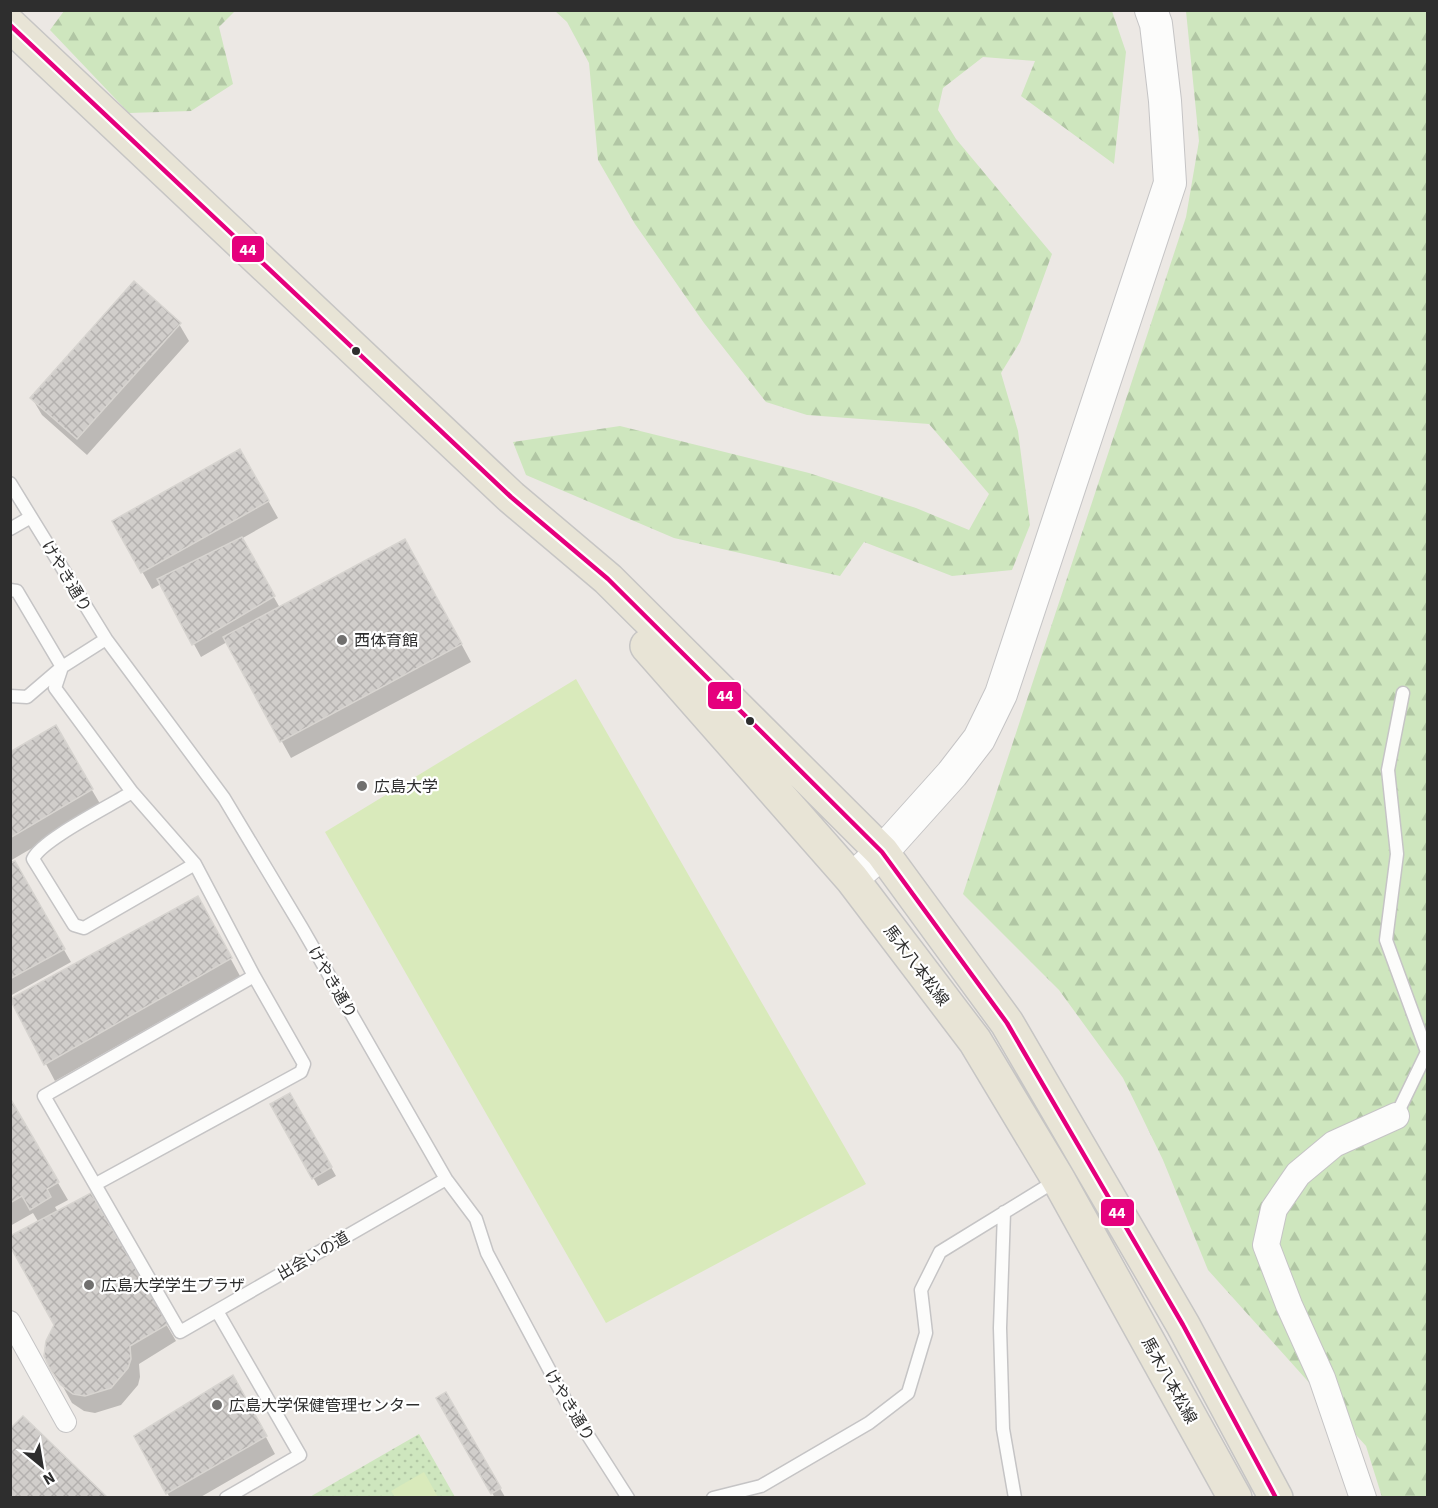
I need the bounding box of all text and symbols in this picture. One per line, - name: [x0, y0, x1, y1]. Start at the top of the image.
- line badge: 44: [231, 235, 265, 263]
- text: 44: [240, 239, 257, 261]
- unlabelled marker: [350, 345, 362, 357]
- street label: けやき通り: [36, 537, 96, 616]
- place label: 西体育館: [354, 630, 418, 652]
- marker: 西体育館: [335, 633, 349, 647]
- line badge: 44: [707, 681, 742, 710]
- text: 44: [717, 685, 734, 707]
- unlabelled marker: [744, 715, 756, 727]
- place label: 広島大学: [374, 776, 438, 798]
- marker: 広島大学: [355, 779, 369, 793]
- street label: 馬木八本松線: [879, 921, 954, 1011]
- street label: けやき通り: [303, 942, 362, 1023]
- line badge: 44: [1100, 1198, 1135, 1227]
- text: 44: [1109, 1202, 1126, 1224]
- street label: 出会いの道: [273, 1226, 354, 1285]
- place label: 広島大学学生プラザ: [101, 1275, 245, 1297]
- marker: 広島大学学生プラザ: [82, 1278, 96, 1292]
- street label: 馬木八本松線: [1136, 1333, 1202, 1428]
- street label: けやき通り: [539, 1366, 599, 1445]
- place label: 広島大学保健管理センター: [229, 1395, 421, 1417]
- marker: 広島大学保健管理センター: [210, 1398, 224, 1412]
- north arrow: [12, 1436, 72, 1496]
- text: N: [39, 1466, 59, 1490]

